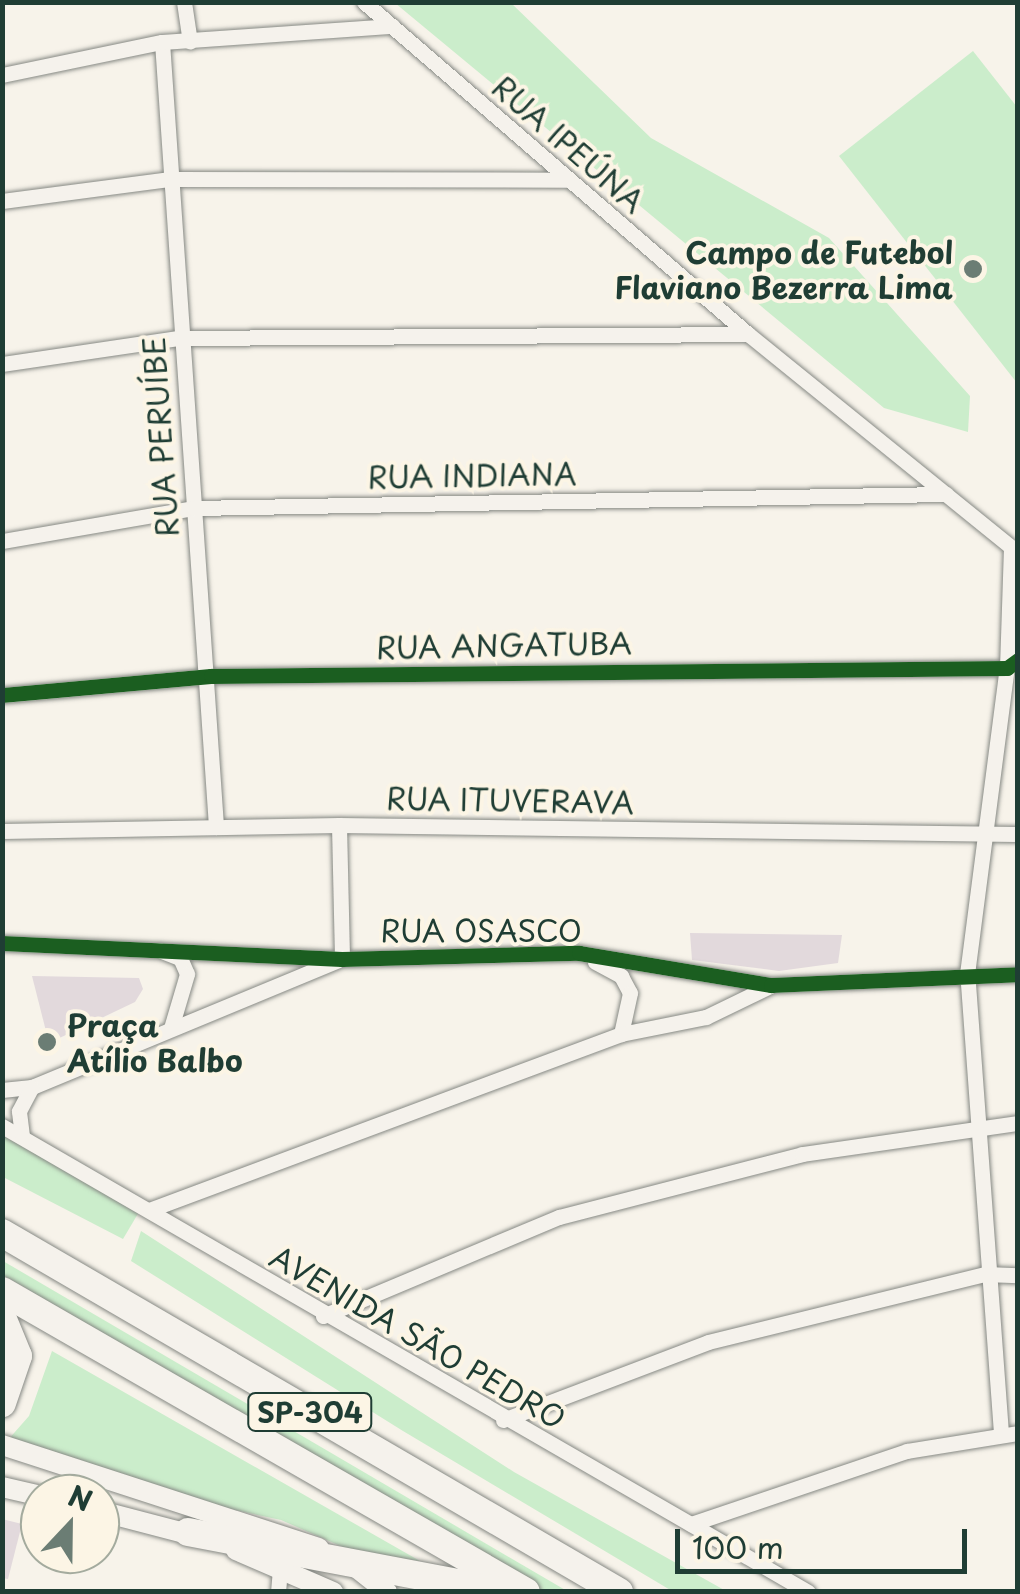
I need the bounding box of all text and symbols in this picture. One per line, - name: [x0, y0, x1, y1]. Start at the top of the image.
- street label: RUA IPEÚNA: [484, 67, 654, 221]
- place label: Campo de Futebol Flaviano Bezerra Lima: [613, 234, 953, 304]
- marker: Campo de Futebol Flaviano Bezerra Lima: [962, 258, 984, 280]
- street label: RUA PERUÍBE: [135, 334, 185, 540]
- street label: RUA INDIANA: [366, 455, 578, 495]
- street label: RUA ANGATUBA: [376, 625, 632, 665]
- street label: RUA ITUVERAVA: [385, 780, 635, 820]
- street label: RUA OSASCO: [379, 912, 583, 948]
- place label: Praça Atílio Balbo: [67, 1007, 246, 1078]
- marker: Praça Atílio Balbo: [36, 1031, 58, 1053]
- street label: AVENIDA SÃO PEDRO: [266, 1239, 570, 1435]
- road number: SP-304: [245, 1389, 375, 1435]
- text: N: [62, 1473, 99, 1522]
- north arrow: [20, 1474, 120, 1574]
- scale bar: [680, 1509, 972, 1571]
- text: 100 m: [692, 1524, 784, 1569]

